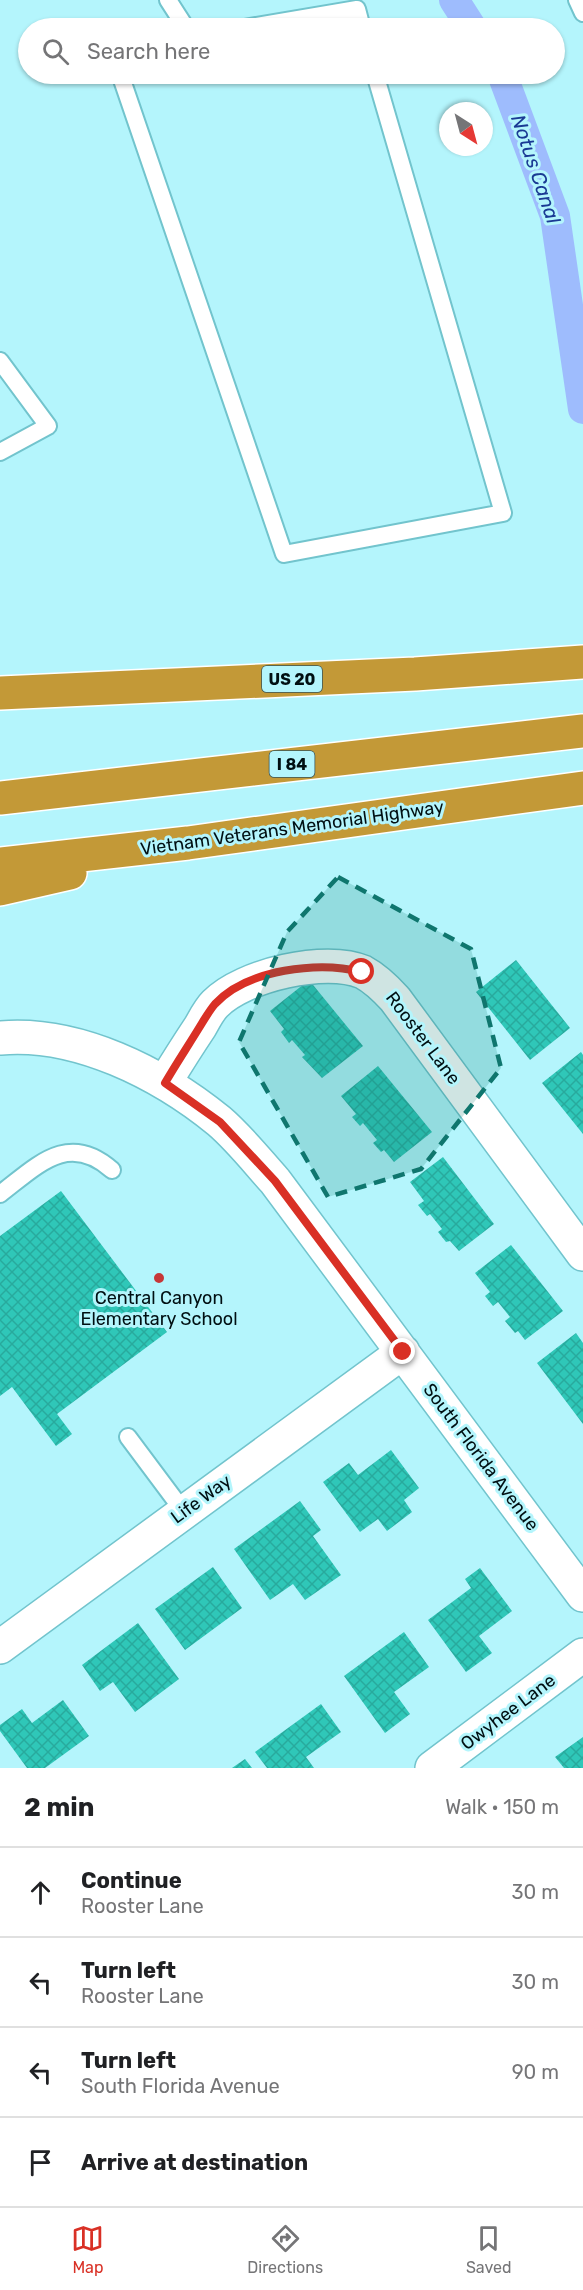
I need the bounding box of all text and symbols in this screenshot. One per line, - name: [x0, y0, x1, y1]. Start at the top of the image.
- search box: [18, 18, 565, 84]
- icon: search: [39, 35, 72, 68]
- text: Search here: [87, 38, 210, 65]
- north arrow: [439, 102, 493, 156]
- water label: Notus Canal: [506, 111, 566, 228]
- road number: US 20: [262, 666, 322, 692]
- road number: I 84: [270, 751, 314, 777]
- street label: Vietnam Veterans Memorial Highway: [139, 796, 445, 860]
- route start: [348, 958, 374, 984]
- street label: Rooster Lane: [381, 987, 465, 1089]
- marker: Central Canyon Elementary School: [152, 1271, 166, 1285]
- place label: Central Canyon Elementary School: [80, 1287, 238, 1330]
- route end: [389, 1338, 415, 1364]
- street label: South Florida Avenue: [418, 1379, 544, 1535]
- street label: Life Way: [167, 1470, 235, 1528]
- street label: Owyhee Lane: [456, 1669, 560, 1755]
- text: 2 min: [24, 1792, 94, 1823]
- text: Walk · 150 m: [445, 1795, 559, 1819]
- text: Continue: [81, 1867, 182, 1894]
- icon: ahead: [24, 1876, 57, 1909]
- text: 30 m: [512, 1880, 559, 1904]
- text: Rooster Lane: [81, 1894, 204, 1918]
- text: Turn left: [81, 1957, 176, 1984]
- icon: left: [24, 1966, 57, 1999]
- text: 30 m: [512, 1970, 559, 1994]
- text: Rooster Lane: [81, 1984, 204, 2008]
- text: Turn left: [81, 2047, 176, 2074]
- icon: left: [24, 2056, 57, 2089]
- text: 90 m: [512, 2060, 559, 2084]
- text: South Florida Avenue: [81, 2074, 280, 2098]
- icon: arrive: [24, 2146, 57, 2179]
- text: Arrive at destination: [81, 2149, 308, 2176]
- tab: Map: [71, 2222, 104, 2277]
- tab: Directions: [247, 2222, 323, 2277]
- tab: Saved: [466, 2222, 512, 2277]

